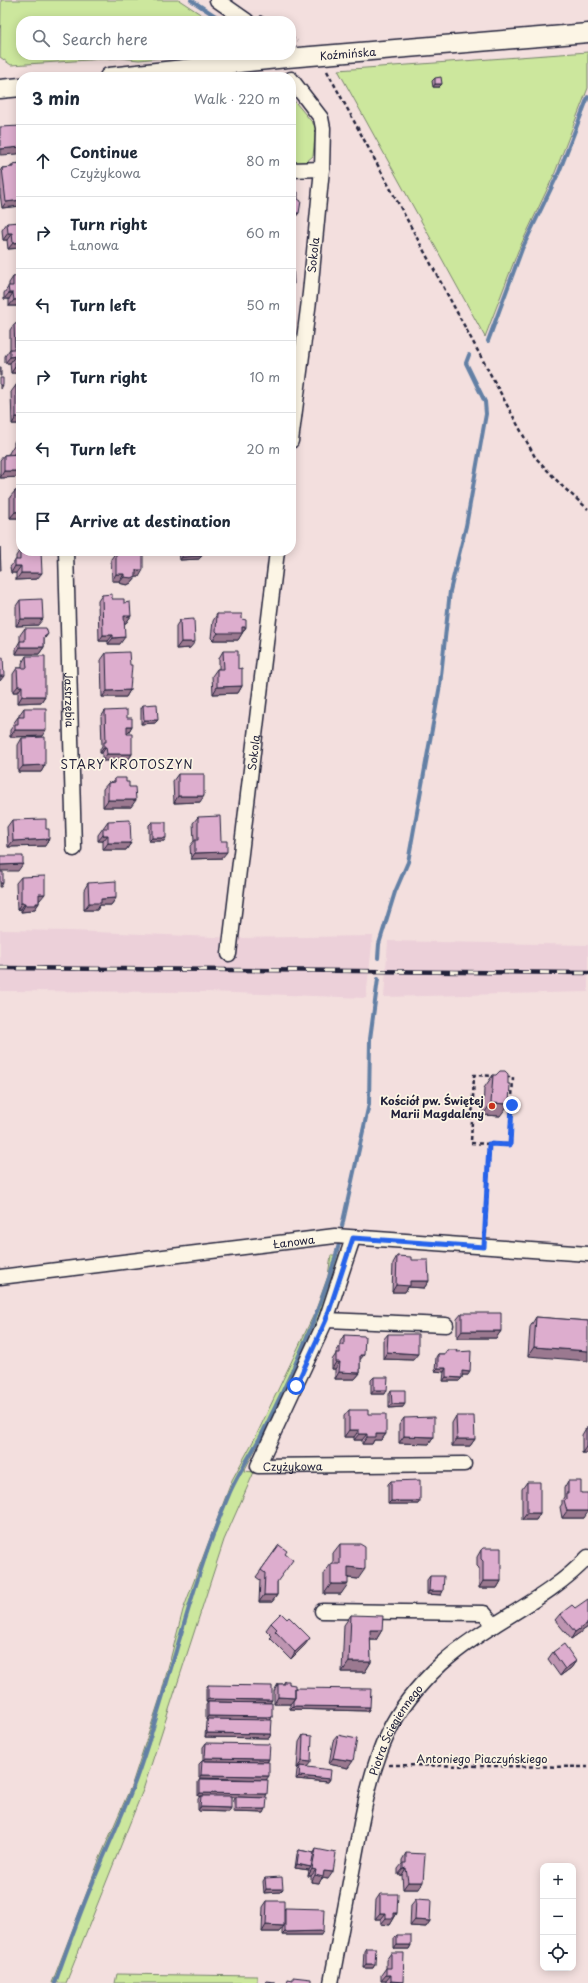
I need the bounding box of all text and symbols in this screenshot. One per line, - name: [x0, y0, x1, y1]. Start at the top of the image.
- search box: [16, 16, 296, 60]
- icon: search: [30, 27, 52, 49]
- text: Search here: [62, 27, 148, 50]
- street label: Koźmińska: [319, 42, 377, 64]
- text: 3 min: [32, 85, 80, 111]
- text: Walk · 220 m: [194, 89, 280, 108]
- text: Continue: [70, 140, 138, 163]
- icon: ahead: [32, 150, 54, 172]
- text: 80 m: [246, 151, 280, 170]
- text: Czyżykowa: [70, 163, 141, 182]
- text: Turn right: [70, 212, 147, 235]
- icon: right: [32, 222, 54, 244]
- text: 60 m: [246, 223, 280, 242]
- text: Łanowa: [70, 235, 119, 254]
- street label: Sokola: [303, 236, 323, 274]
- text: Turn left: [70, 293, 136, 316]
- icon: left: [32, 294, 54, 316]
- text: 50 m: [246, 295, 280, 314]
- text: Turn right: [70, 365, 147, 388]
- icon: right: [32, 366, 54, 388]
- text: 10 m: [250, 367, 280, 386]
- text: Turn left: [70, 437, 136, 460]
- icon: left: [32, 438, 54, 460]
- text: 20 m: [246, 439, 280, 458]
- text: Arrive at destination: [70, 509, 231, 532]
- icon: arrive: [32, 510, 54, 532]
- street label: Jastrzębia: [61, 672, 79, 728]
- street label: Sokola: [242, 733, 264, 771]
- district label: STARY KROTOSZYN: [60, 755, 194, 773]
- place label: Kościół pw. Świętej Marii Magdaleny: [380, 1092, 484, 1122]
- route end: [503, 1096, 521, 1114]
- marker: Kościół pw. Świętej Marii Magdaleny: [487, 1101, 497, 1111]
- street label: Łanowa: [271, 1230, 316, 1252]
- route start: [287, 1377, 305, 1395]
- street label: Czyżykowa: [263, 1457, 323, 1474]
- street label: Piotra Ściegiennego: [364, 1680, 426, 1778]
- street label: Antoniego Piaczyńskiego: [416, 1750, 548, 1767]
- map controls: [540, 1863, 576, 1971]
- button: +: [540, 1863, 576, 1899]
- button: −: [540, 1899, 576, 1935]
- button: locate: [540, 1935, 576, 1971]

